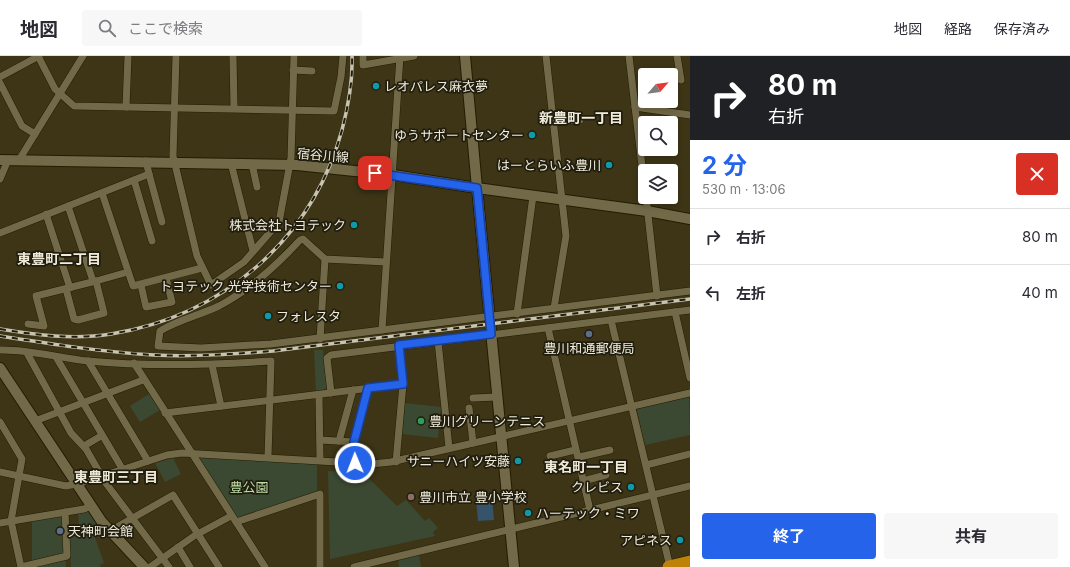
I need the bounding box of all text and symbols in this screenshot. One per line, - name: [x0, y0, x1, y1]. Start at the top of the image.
- search box: [82, 10, 362, 46]
- icon: search: [96, 17, 118, 39]
- text: 地図: [20, 18, 58, 41]
- text: ここで検索: [128, 19, 203, 38]
- text: 地図: [894, 20, 922, 37]
- text: 経路: [944, 20, 972, 37]
- text: 保存済み: [994, 20, 1050, 37]
- north arrow: [638, 68, 678, 108]
- map controls: [638, 68, 678, 204]
- text: 80 m: [768, 68, 837, 102]
- icon: right: [702, 72, 754, 124]
- place label: レオパレス麻衣夢: [384, 78, 488, 94]
- marker: レオパレス麻衣夢: [371, 81, 381, 91]
- text: 右折: [768, 106, 804, 127]
- district label: 新豊町一丁目: [539, 109, 623, 126]
- button: search: [638, 116, 678, 156]
- place label: ゆうサポートセンター: [394, 127, 524, 143]
- marker: ゆうサポートセンター: [527, 130, 537, 140]
- street label: 宿谷川線: [296, 145, 350, 165]
- text: 2 分: [702, 151, 747, 180]
- button: close: [1016, 153, 1058, 195]
- pin: [358, 156, 392, 190]
- place label: はーとらいふ豊川: [497, 157, 601, 173]
- marker: はーとらいふ豊川: [604, 160, 614, 170]
- icon: arrive: [364, 162, 386, 184]
- button: layers: [638, 164, 678, 204]
- text: 530 m · 13:06: [702, 181, 786, 197]
- place label: 株式会社トヨテック: [229, 217, 346, 233]
- marker: 株式会社トヨテック: [349, 220, 359, 230]
- icon: right: [702, 226, 724, 248]
- text: 80 m: [1022, 227, 1058, 246]
- text: 右折: [736, 228, 766, 247]
- district label: 東豊町二丁目: [17, 250, 101, 267]
- place label: トヨテック 光学技術センター: [159, 278, 332, 294]
- marker: トヨテック 光学技術センター: [335, 281, 345, 291]
- icon: left: [702, 282, 724, 304]
- text: 40 m: [1021, 283, 1058, 302]
- text: 左折: [736, 284, 766, 303]
- place label: フォレスタ: [276, 308, 341, 324]
- marker: フォレスタ: [263, 311, 273, 321]
- marker: 豊川和通郵便局: [584, 329, 594, 339]
- place label: 豊川和通郵便局: [543, 340, 635, 356]
- place label: 豊川グリーンテニス: [429, 413, 545, 429]
- marker: 豊川グリーンテニス: [416, 416, 426, 426]
- position arrow: [334, 442, 376, 484]
- place label: サニーハイツ安藤: [407, 453, 510, 469]
- marker: サニーハイツ安藤: [513, 456, 523, 466]
- district label: 東名町一丁目: [544, 458, 628, 475]
- district label: 東豊町三丁目: [74, 468, 158, 485]
- park label: 豊公園: [229, 479, 269, 495]
- place label: クレビス: [571, 479, 623, 495]
- marker: クレビス: [626, 482, 636, 492]
- place label: 豊川市立 豊小学校: [419, 489, 527, 505]
- marker: 豊川市立 豊小学校: [406, 492, 416, 502]
- place label: ハーテック・ミワ: [536, 505, 640, 521]
- marker: ハーテック・ミワ: [523, 508, 533, 518]
- button: 終了: [702, 513, 876, 559]
- button: 共有: [884, 513, 1058, 559]
- place label: 天神町会館: [68, 523, 133, 539]
- marker: 天神町会館: [55, 526, 65, 536]
- place label: アピネス: [620, 532, 672, 548]
- marker: アピネス: [675, 535, 685, 545]

